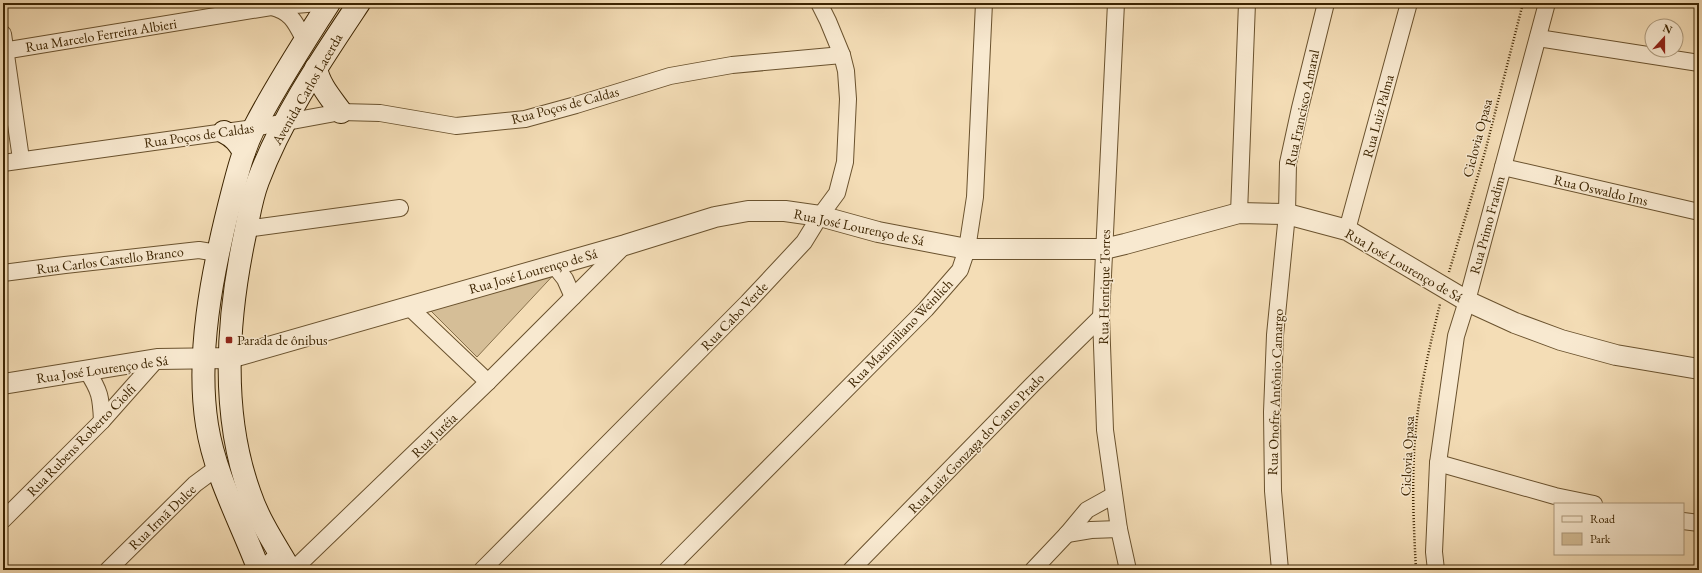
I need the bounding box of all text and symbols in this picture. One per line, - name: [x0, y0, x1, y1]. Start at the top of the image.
- street label: Rua Marcelo Ferreira Albieri: [24, 14, 179, 56]
- north arrow: [1644, 18, 1684, 58]
- text: N: [1661, 21, 1674, 37]
- street label: Avenida Carlos Lacerda: [267, 30, 347, 149]
- street label: Rua Francisco Amaral: [1281, 47, 1323, 168]
- street label: Rua Luiz Palma: [1358, 72, 1398, 160]
- street label: Rua Poços de Caldas: [509, 82, 621, 128]
- street label: Ciclovia Opasa: [1458, 96, 1496, 179]
- street label: Rua Poços de Caldas: [143, 118, 256, 152]
- street label: Rua Oswaldo Ims: [1552, 170, 1650, 210]
- street label: Rua Primo Fradim: [1465, 174, 1509, 276]
- street label: Rua José Lourenço de Sá: [792, 204, 926, 250]
- street label: Rua José Lourenço de Sá: [1342, 224, 1466, 306]
- street label: Rua Henrique Torres: [1094, 229, 1114, 345]
- street label: Rua Carlos Castello Branco: [35, 242, 185, 278]
- street label: Rua José Lourenço de Sá: [467, 244, 600, 298]
- street label: Rua Maximiliano Weinlich: [843, 275, 957, 391]
- street label: Rua Cabo Verde: [697, 277, 772, 354]
- street label: Rua Onofre Antônio Camargo: [1263, 308, 1287, 476]
- place label: Parada de ônibus: [237, 331, 328, 349]
- marker: Parada de ônibus: [224, 335, 234, 345]
- street label: Rua José Lourenço de Sá: [35, 351, 169, 387]
- street label: Rua Luiz Gonzaga do Canto Prado: [904, 369, 1048, 517]
- street label: Rua Rubens Roberto Ciolfi: [23, 380, 139, 500]
- street label: Rua Juréia: [407, 408, 461, 461]
- street label: Ciclovia Opasa: [1396, 415, 1418, 497]
- street label: Rua Irmã Dulce: [125, 480, 200, 554]
- legend: [1554, 503, 1684, 555]
- text: Road: [1590, 511, 1616, 527]
- text: Park: [1590, 531, 1611, 547]

